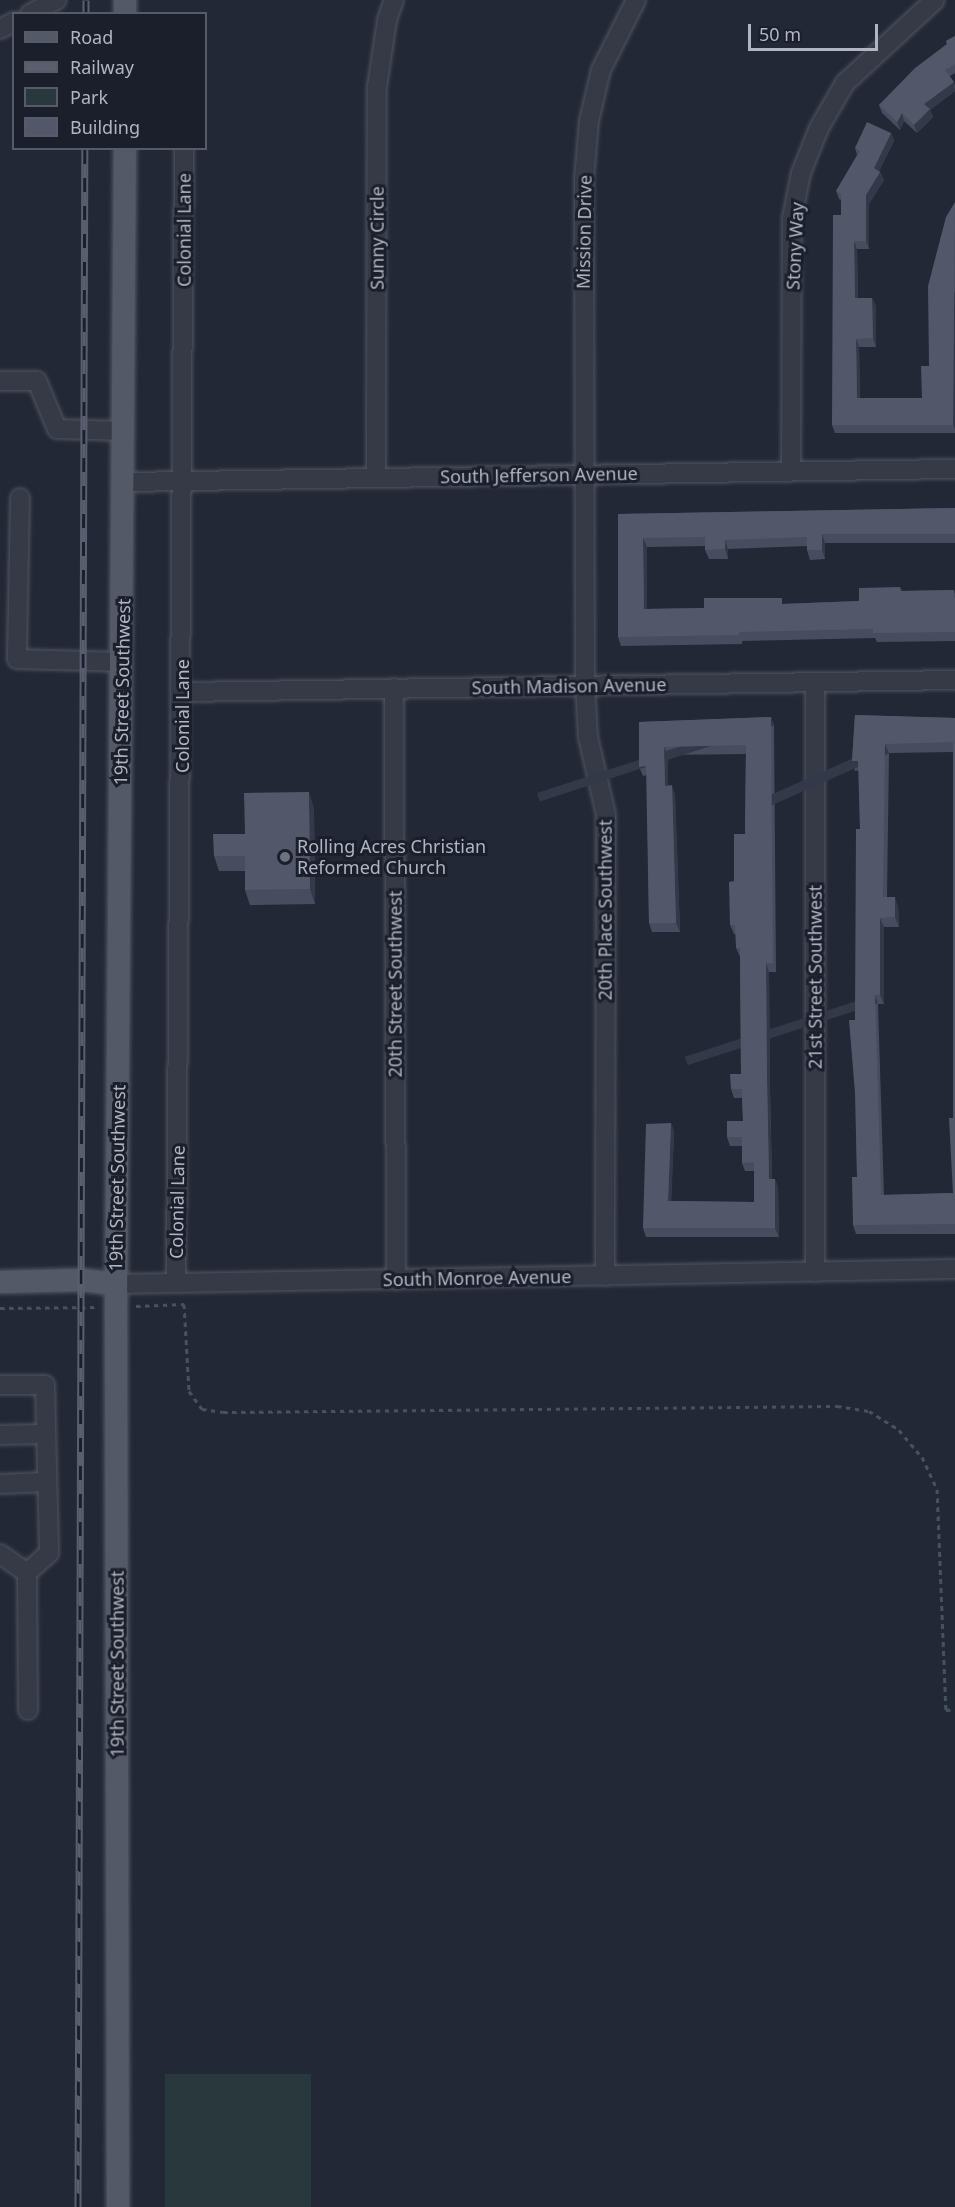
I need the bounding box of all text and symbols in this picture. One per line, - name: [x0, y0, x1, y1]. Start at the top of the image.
- legend: [12, 12, 207, 150]
- scale bar: [751, 12, 882, 50]
- text: 50 m: [759, 22, 801, 46]
- text: Road: [70, 25, 113, 49]
- text: Railway: [70, 55, 134, 79]
- text: Park: [70, 85, 108, 109]
- text: Building: [70, 115, 140, 139]
- street label: Colonial Lane: [173, 173, 195, 287]
- street label: Mission Drive: [572, 175, 596, 289]
- street label: Sunny Circle: [366, 186, 388, 290]
- street label: Stony Way: [782, 202, 808, 290]
- street label: South Jefferson Avenue: [440, 462, 638, 488]
- street label: 19th Street Southwest: [110, 598, 134, 786]
- street label: Colonial Lane: [171, 659, 193, 773]
- street label: South Madison Avenue: [471, 674, 667, 698]
- street label: 20th Place Southwest: [594, 820, 616, 1000]
- place label: Rolling Acres Christian Reformed Church: [297, 836, 486, 878]
- marker: Rolling Acres Christian Reformed Church: [278, 850, 292, 864]
- street label: 21st Street Southwest: [804, 885, 826, 1069]
- street label: 20th Street Southwest: [384, 891, 406, 1077]
- street label: 19th Street Southwest: [105, 1084, 129, 1272]
- street label: Colonial Lane: [165, 1145, 189, 1259]
- street label: South Monroe Avenue: [383, 1266, 571, 1290]
- street label: 19th Street Southwest: [106, 1571, 128, 1757]

